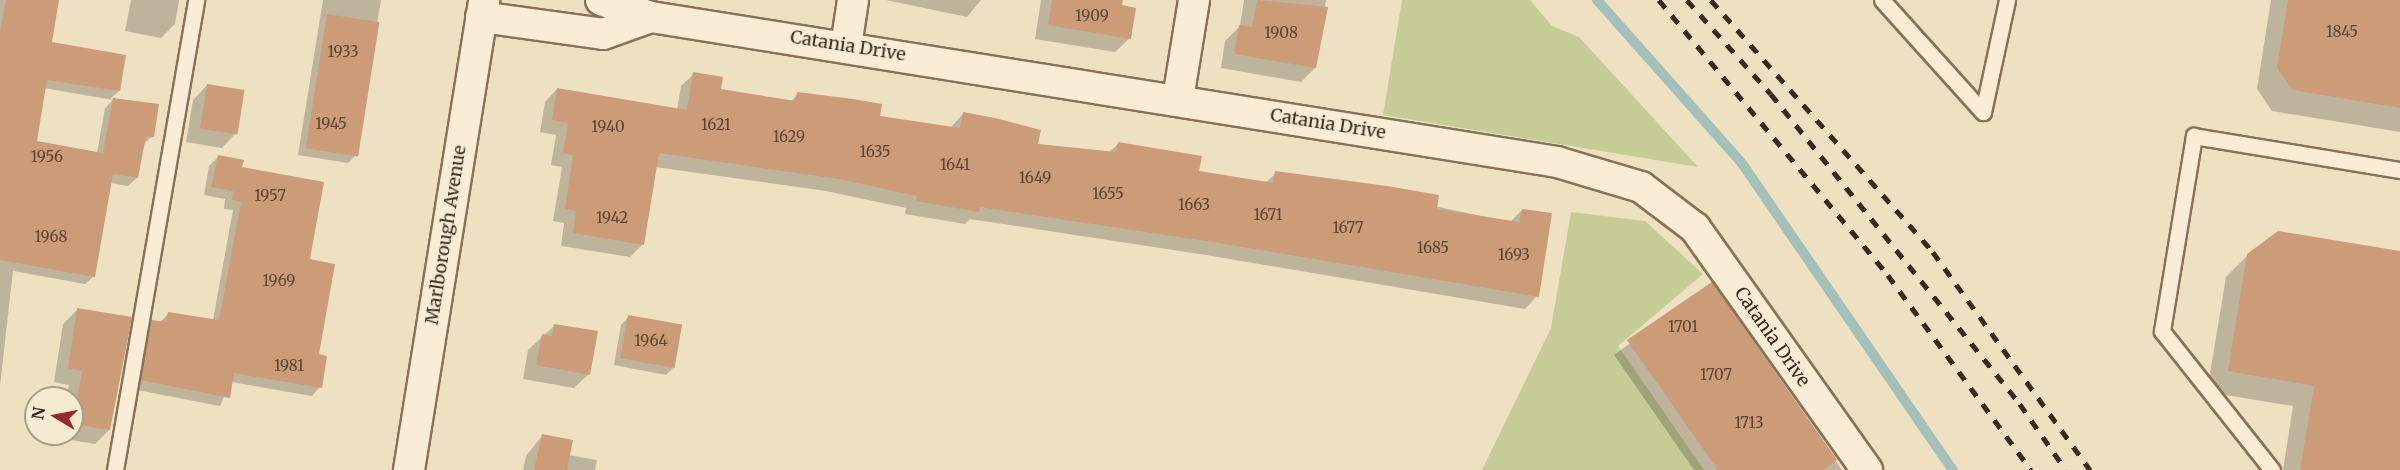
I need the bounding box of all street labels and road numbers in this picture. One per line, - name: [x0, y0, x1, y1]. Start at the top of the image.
- street label: Catania Drive: [789, 26, 907, 66]
- street label: Catania Drive: [1269, 104, 1387, 144]
- street label: Marlborough Avenue: [421, 144, 471, 326]
- street label: Catania Drive: [1730, 283, 1814, 391]

